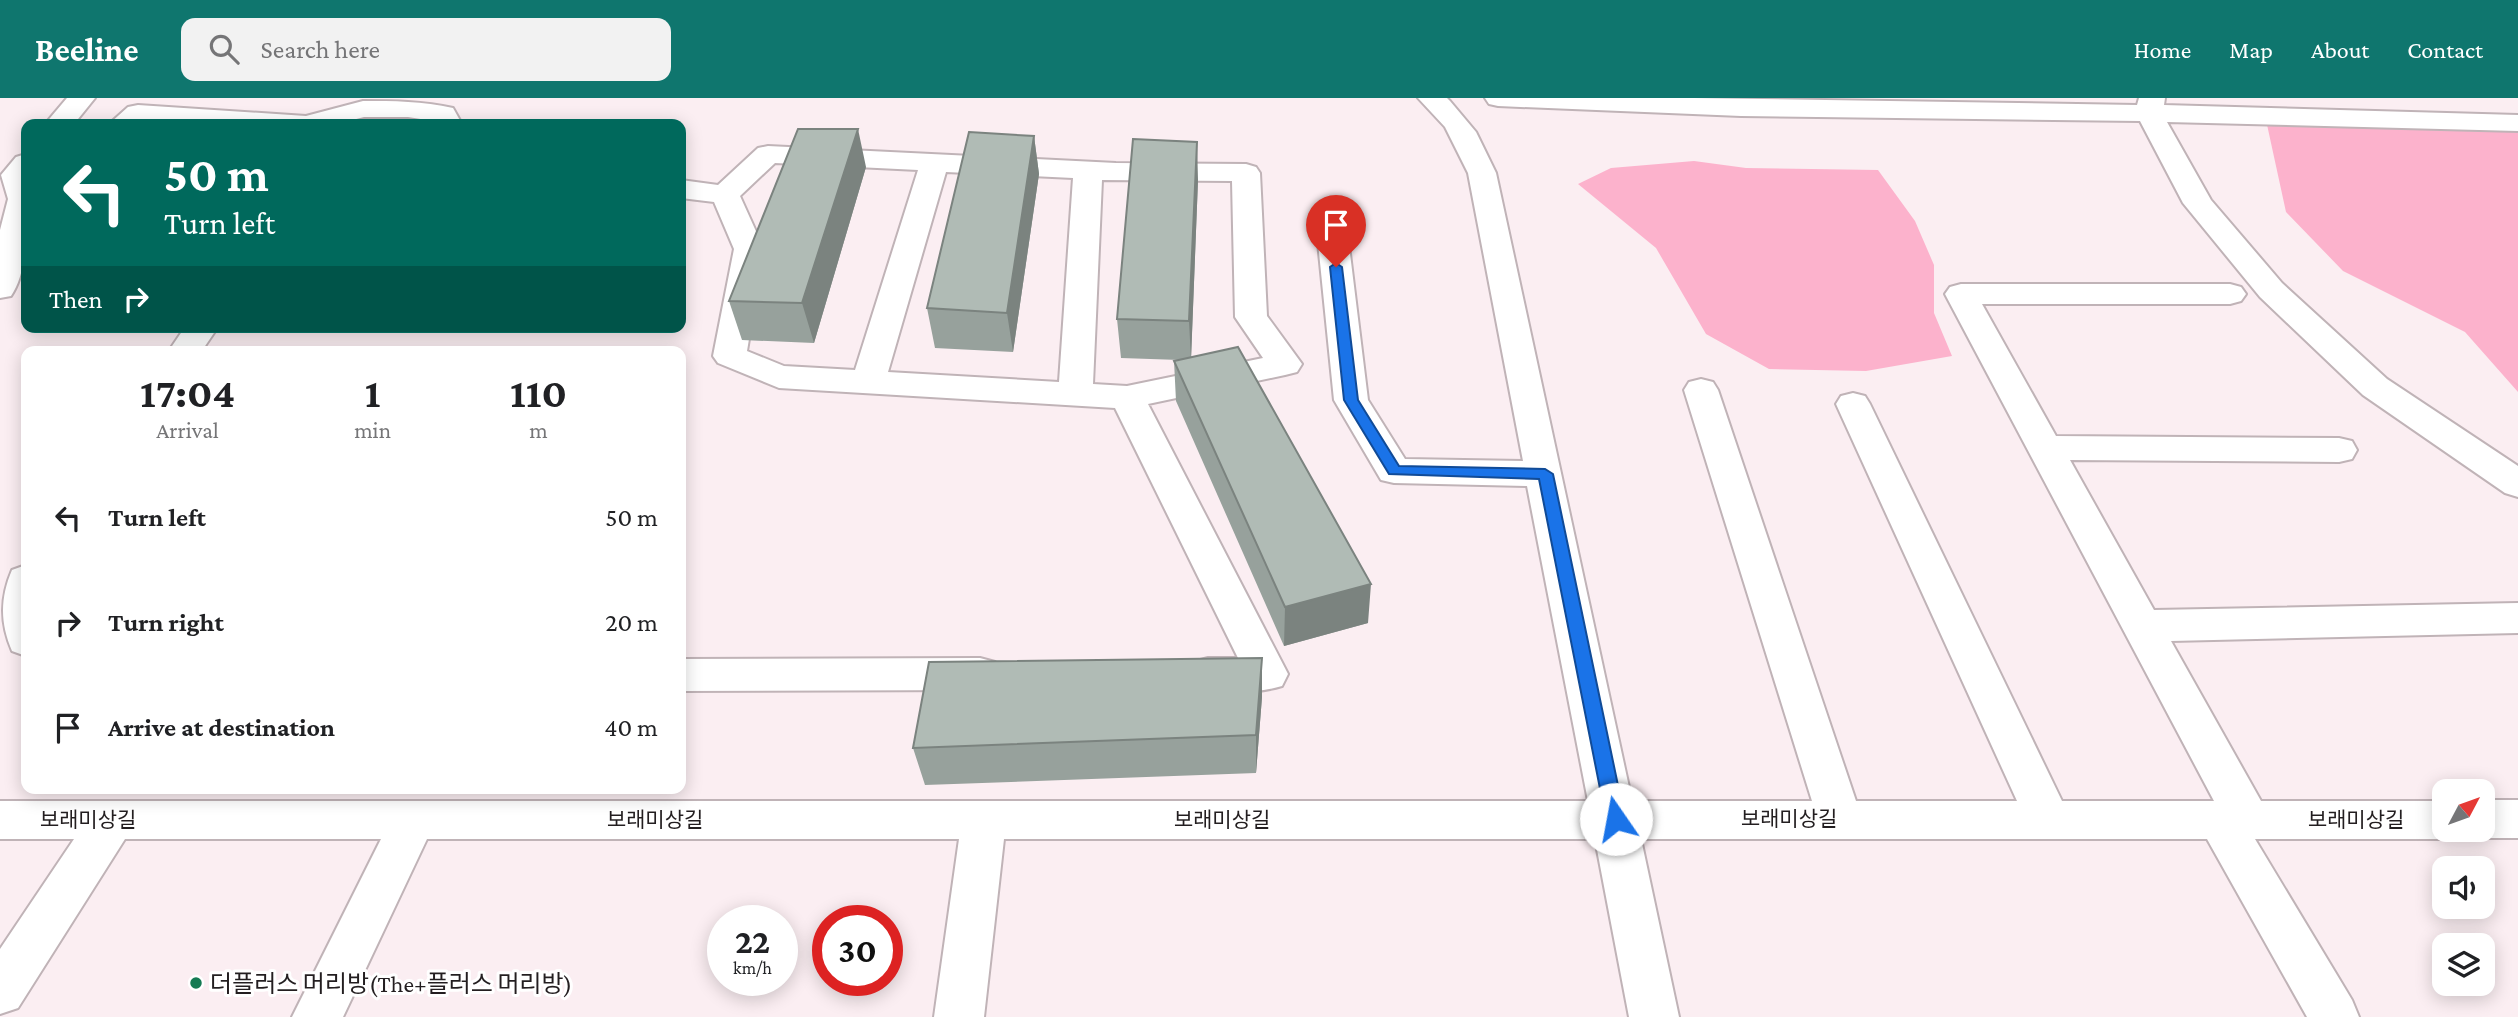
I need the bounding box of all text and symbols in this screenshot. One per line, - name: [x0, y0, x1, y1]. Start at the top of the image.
- search box: [181, 18, 671, 81]
- icon: search: [205, 30, 243, 68]
- text: Beeline: [35, 31, 139, 68]
- text: Search here: [261, 35, 380, 64]
- text: Home: [2134, 36, 2191, 63]
- text: Map: [2229, 36, 2273, 63]
- text: About: [2311, 36, 2369, 63]
- text: Contact: [2407, 36, 2483, 63]
- icon: left: [49, 147, 140, 238]
- text: 50 m: [164, 147, 269, 202]
- pin: [1306, 195, 1366, 267]
- text: Turn left: [164, 205, 275, 241]
- icon: arrive: [1317, 206, 1355, 244]
- icon: right: [117, 280, 155, 318]
- text: Then: [49, 285, 103, 314]
- text: 17:04: [140, 369, 235, 416]
- text: 1: [365, 369, 380, 416]
- text: 110: [510, 369, 567, 416]
- text: Arrival: [156, 417, 219, 443]
- text: min: [354, 417, 391, 443]
- text: m: [529, 417, 548, 443]
- icon: left: [49, 499, 87, 537]
- text: Turn left: [108, 503, 206, 532]
- text: 50 m: [605, 503, 658, 532]
- icon: right: [49, 604, 87, 642]
- text: Turn right: [108, 608, 224, 637]
- text: 20 m: [605, 608, 658, 637]
- icon: arrive: [49, 709, 87, 747]
- text: Arrive at destination: [108, 713, 335, 742]
- text: 40 m: [604, 713, 658, 742]
- north arrow: [2432, 779, 2496, 842]
- map controls: [2432, 779, 2495, 996]
- position arrow: [1579, 782, 1653, 856]
- street label: 보래미상길: [1741, 807, 1837, 831]
- street label: 보래미상길: [40, 808, 136, 832]
- street label: 보래미상길: [607, 808, 703, 832]
- street label: 보래미상길: [1174, 808, 1270, 832]
- street label: 보래미상길: [2308, 808, 2404, 832]
- button: sound: [2432, 856, 2495, 919]
- speed limit sign: 30: [812, 905, 903, 996]
- text: 22: [735, 922, 770, 961]
- button: layers: [2432, 933, 2495, 996]
- text: km/h: [733, 958, 772, 978]
- place label: 더플러스 머리방(The+플러스 머리방): [210, 970, 572, 998]
- marker: 더플러스 머리방(The+플러스 머리방): [188, 975, 204, 991]

